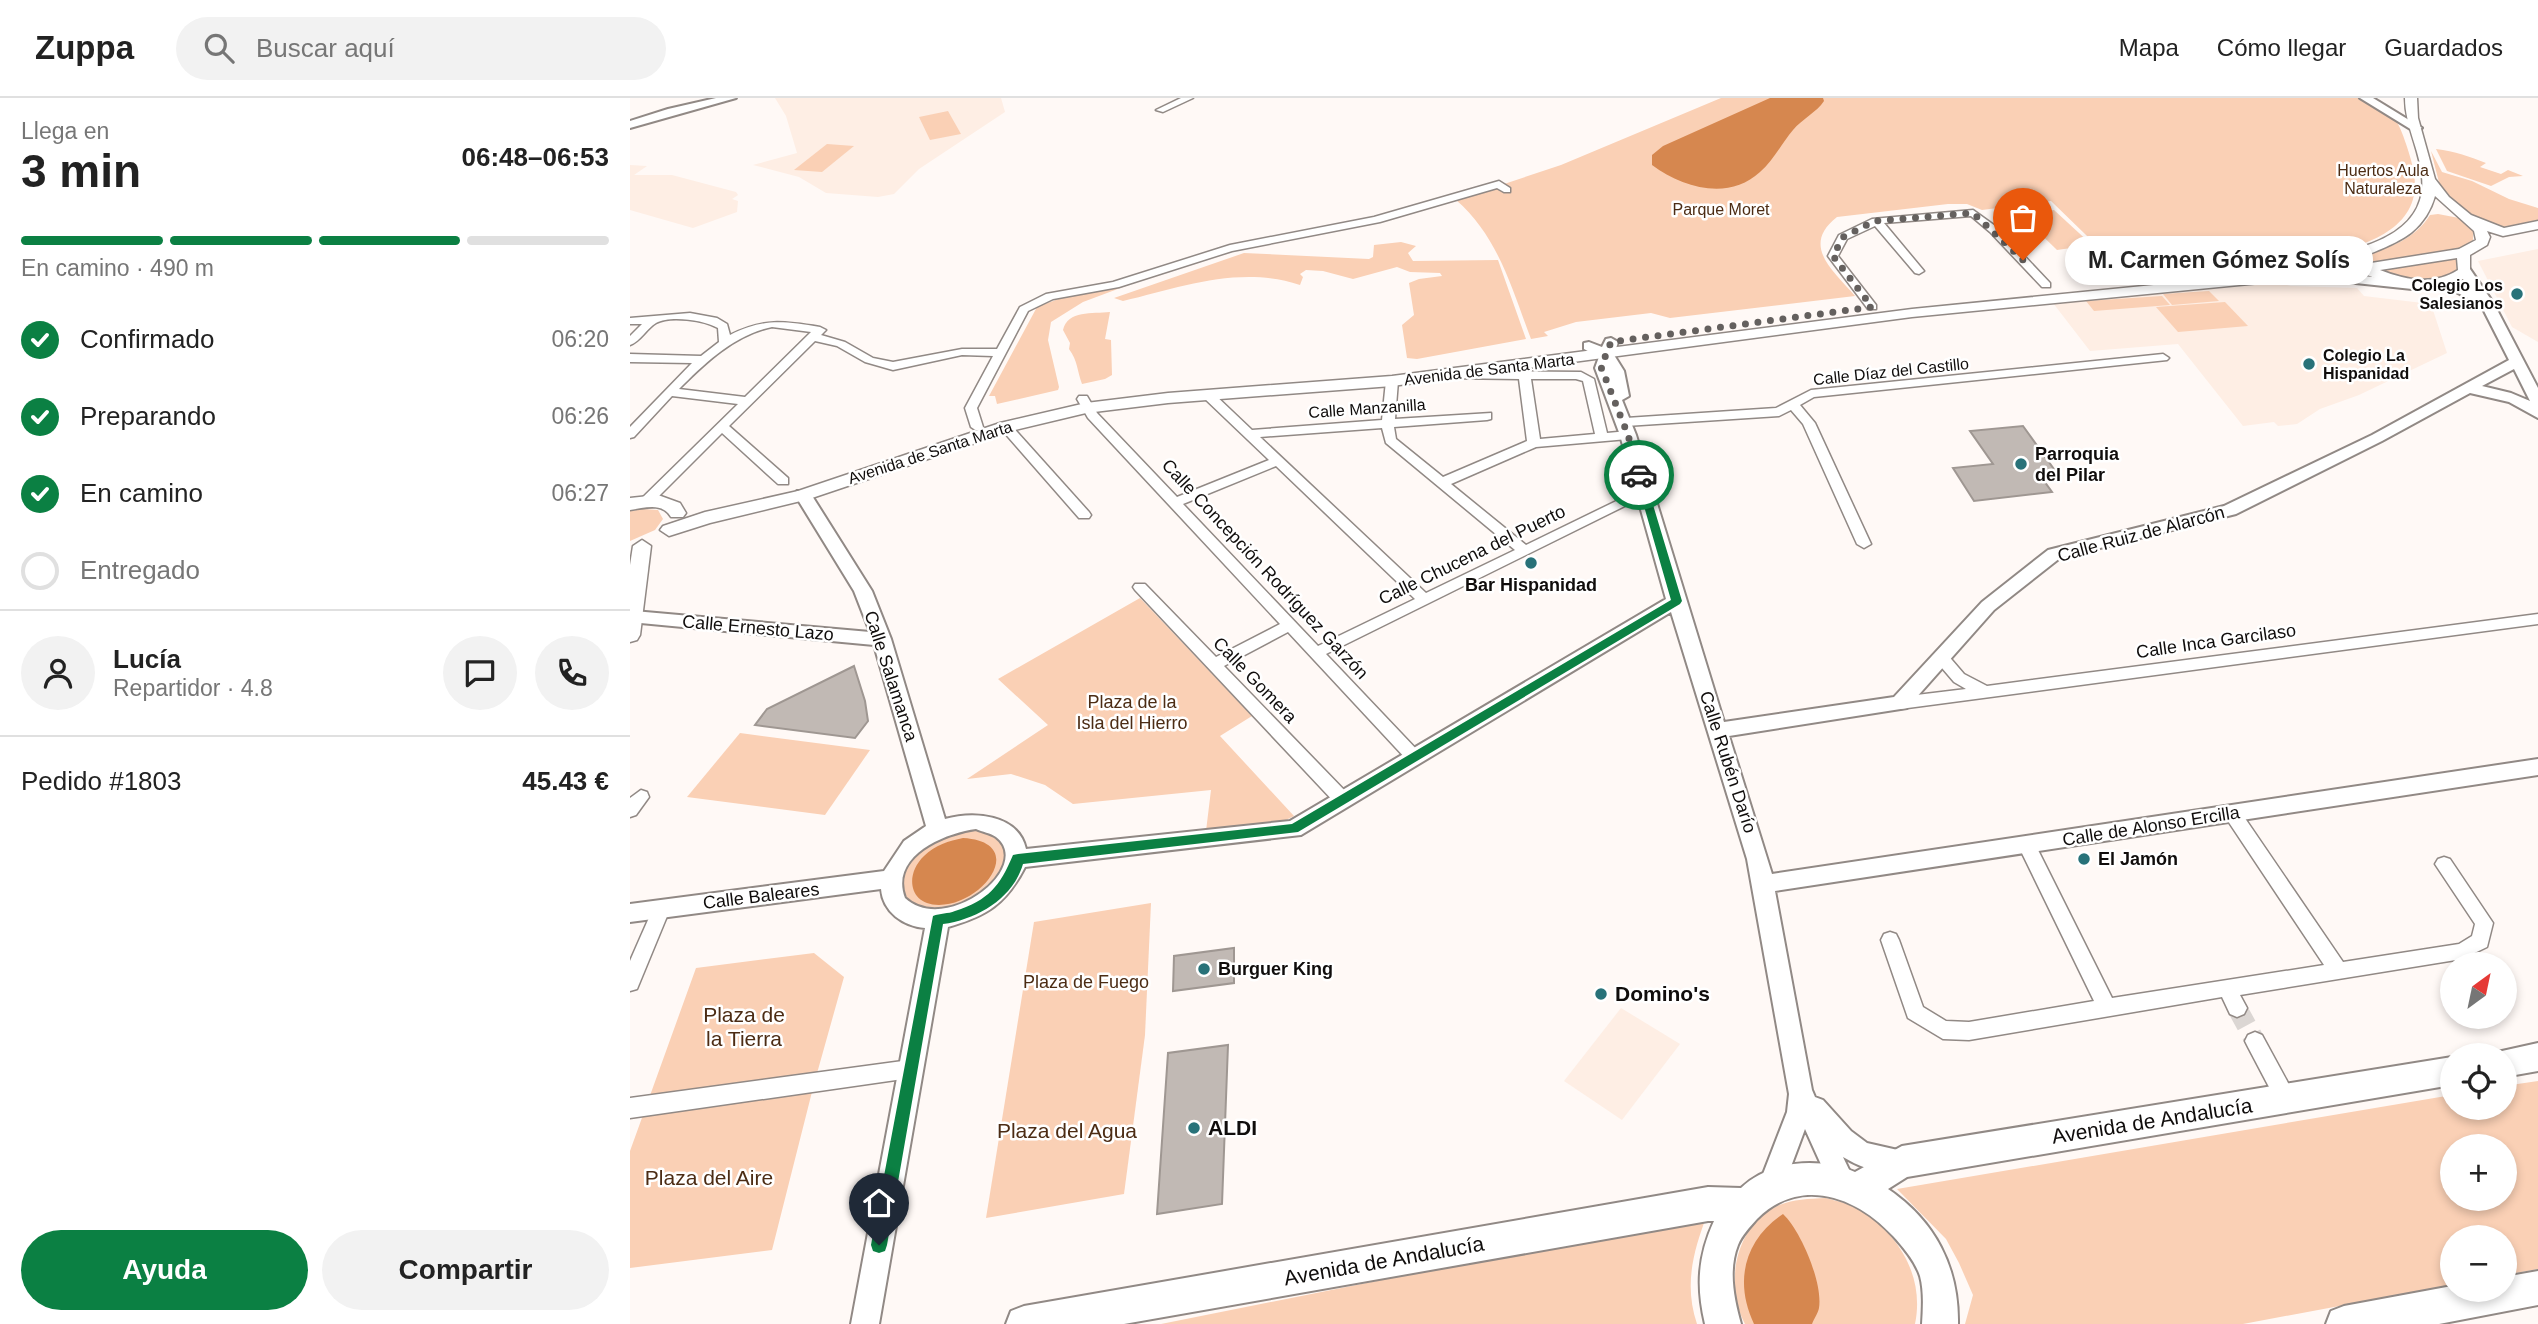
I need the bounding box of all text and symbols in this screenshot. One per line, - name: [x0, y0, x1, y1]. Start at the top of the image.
- search box: [176, 17, 666, 80]
- text: Zuppa: [35, 29, 134, 66]
- icon: search: [200, 29, 238, 67]
- text: Buscar aquí: [256, 33, 395, 63]
- text: Mapa: [2119, 34, 2179, 61]
- text: Cómo llegar: [2217, 34, 2346, 61]
- text: Guardados: [2384, 34, 2503, 61]
- text: Llega en: [21, 118, 109, 144]
- text: 06:48–06:53: [462, 142, 609, 172]
- text: 3 min: [21, 145, 141, 197]
- park label: Huertos Aula Naturaleza: [2337, 162, 2429, 197]
- pin: [1993, 188, 2053, 260]
- icon: bag: [2004, 199, 2042, 237]
- park label: Parque Moret: [1673, 201, 1770, 218]
- callout: M. Carmen Gómez Solís: [2065, 236, 2373, 284]
- text: M. Carmen Gómez Solís: [2088, 247, 2350, 273]
- text: En camino · 490 m: [21, 255, 214, 281]
- place label: Colegio Los Salesianos: [2411, 277, 2503, 312]
- marker: Colegio Los Salesianos: [2509, 286, 2525, 302]
- icon: check: [21, 321, 59, 359]
- text: Confirmado: [80, 324, 214, 354]
- text: 06:20: [551, 326, 609, 352]
- place label: Colegio La Hispanidad: [2323, 347, 2409, 382]
- street label: Avenida de Santa Marta: [1403, 351, 1575, 388]
- street label: Calle Díaz del Castillo: [1812, 355, 1970, 388]
- marker: Colegio La Hispanidad: [2301, 356, 2317, 372]
- street label: Calle Manzanilla: [1308, 396, 1426, 421]
- icon: check: [21, 398, 59, 436]
- text: Preparando: [80, 401, 216, 431]
- text: 06:26: [551, 403, 609, 429]
- street label: Avenida de Santa Marta: [846, 418, 1014, 487]
- courier: [1604, 440, 1674, 510]
- place label: Parroquia del Pilar: [2035, 444, 2120, 485]
- street label: Calle Concepción Rodríguez Garzón: [1158, 455, 1372, 683]
- icon: car: [1620, 456, 1658, 494]
- marker: Parroquia del Pilar: [2013, 456, 2029, 472]
- icon: check: [21, 475, 59, 513]
- text: En camino: [80, 478, 203, 508]
- text: 06:27: [551, 480, 609, 506]
- street label: Calle Chucena del Puerto: [1375, 501, 1569, 609]
- street label: Calle Ruiz de Alarcón: [2055, 502, 2227, 566]
- text: Entregado: [80, 555, 200, 585]
- marker: Bar Hispanidad: [1523, 555, 1539, 571]
- place label: Bar Hispanidad: [1465, 575, 1597, 595]
- street label: Calle Salamanca: [860, 608, 922, 745]
- street label: Calle Ernesto Lazo: [681, 611, 835, 645]
- street label: Calle Inca Garcilaso: [2135, 620, 2297, 662]
- street label: Calle Gomera: [1209, 633, 1301, 728]
- button: person: [21, 636, 95, 710]
- button: chat: [443, 636, 517, 710]
- button: phone: [535, 636, 609, 710]
- text: Lucía: [113, 644, 181, 674]
- text: Repartidor · 4.8: [113, 675, 273, 701]
- street label: Calle Rubén Darío: [1696, 688, 1760, 836]
- park label: Plaza de la Isla del Hierro: [1076, 692, 1188, 733]
- text: Pedido #1803: [21, 766, 181, 796]
- text: 45.43 €: [522, 766, 609, 796]
- street label: Calle de Alonso Ercilla: [2061, 802, 2242, 850]
- place label: El Jamón: [2098, 849, 2178, 869]
- marker: El Jamón: [2076, 851, 2092, 867]
- street label: Calle Baleares: [702, 879, 820, 913]
- north arrow: [2440, 952, 2516, 1029]
- map controls: [2440, 952, 2517, 1302]
- place label: Burguer King: [1218, 959, 1333, 979]
- marker: Burguer King: [1196, 961, 1212, 977]
- park label: Plaza de Fuego: [1023, 972, 1149, 992]
- place label: Domino's: [1615, 982, 1710, 1005]
- marker: Domino's: [1593, 986, 1609, 1002]
- park label: Plaza de la Tierra: [703, 1003, 785, 1050]
- button: locate: [2440, 1043, 2517, 1120]
- street label: Avenida de Andalucía: [2050, 1093, 2254, 1148]
- place label: ALDI: [1208, 1116, 1257, 1139]
- park label: Plaza del Agua: [997, 1119, 1137, 1142]
- marker: ALDI: [1186, 1120, 1202, 1136]
- button: +: [2440, 1134, 2517, 1211]
- park label: Plaza del Aire: [645, 1166, 773, 1189]
- pin: [849, 1173, 909, 1245]
- icon: home: [860, 1184, 898, 1222]
- button: −: [2440, 1225, 2517, 1302]
- button: Ayuda: [21, 1230, 308, 1310]
- button: Compartir: [322, 1230, 609, 1310]
- street label: Avenida de Andalucía: [1282, 1232, 1486, 1289]

